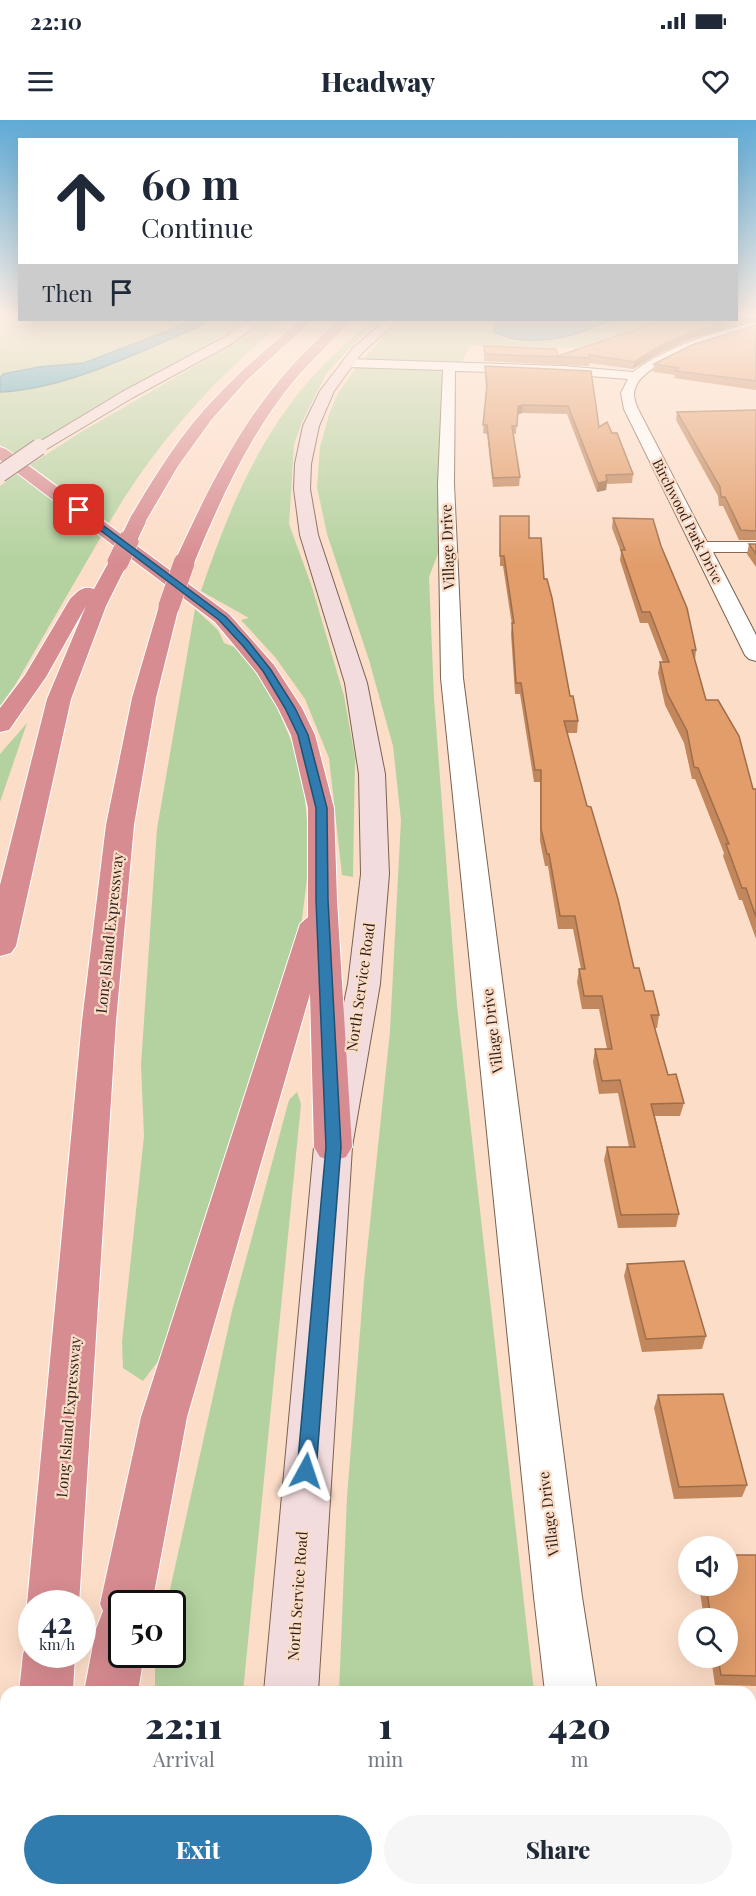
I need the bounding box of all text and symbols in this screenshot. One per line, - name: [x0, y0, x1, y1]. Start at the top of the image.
- text: 22:10: [30, 6, 82, 36]
- text: Headway: [321, 63, 435, 99]
- icon: menu: [24, 65, 57, 98]
- icon: heart: [699, 65, 732, 98]
- text: 60 m: [141, 155, 239, 211]
- icon: ahead: [42, 162, 120, 240]
- text: Continue: [141, 209, 253, 245]
- icon: arrive: [105, 276, 138, 309]
- text: Then: [42, 278, 93, 308]
- street label: Birchwood Park Drive: [648, 455, 728, 587]
- pin: [53, 484, 104, 535]
- icon: arrive: [62, 493, 95, 526]
- street label: Village Drive: [436, 504, 459, 591]
- street label: Long Island Expressway: [91, 851, 127, 1015]
- street label: North Service Road: [341, 921, 379, 1053]
- street label: Village Drive: [477, 987, 507, 1076]
- street label: Long Island Expressway: [51, 1335, 85, 1498]
- position arrow: [274, 1439, 338, 1503]
- street label: Village Drive: [533, 1470, 563, 1559]
- street label: North Service Road: [282, 1530, 312, 1662]
- map controls: [678, 1536, 738, 1668]
- button: sound: [678, 1536, 738, 1596]
- speed limit sign: 50: [108, 1590, 186, 1668]
- text: 42: [41, 1602, 73, 1642]
- button: search: [678, 1608, 738, 1668]
- text: km/h: [39, 1634, 75, 1654]
- text: 22:11: [145, 1700, 223, 1748]
- text: 1: [378, 1700, 392, 1748]
- text: 420: [548, 1700, 611, 1748]
- text: Arrival: [153, 1745, 215, 1772]
- text: min: [368, 1745, 403, 1772]
- text: m: [571, 1745, 588, 1772]
- button: Exit: [24, 1815, 372, 1884]
- button: Share: [384, 1815, 732, 1884]

